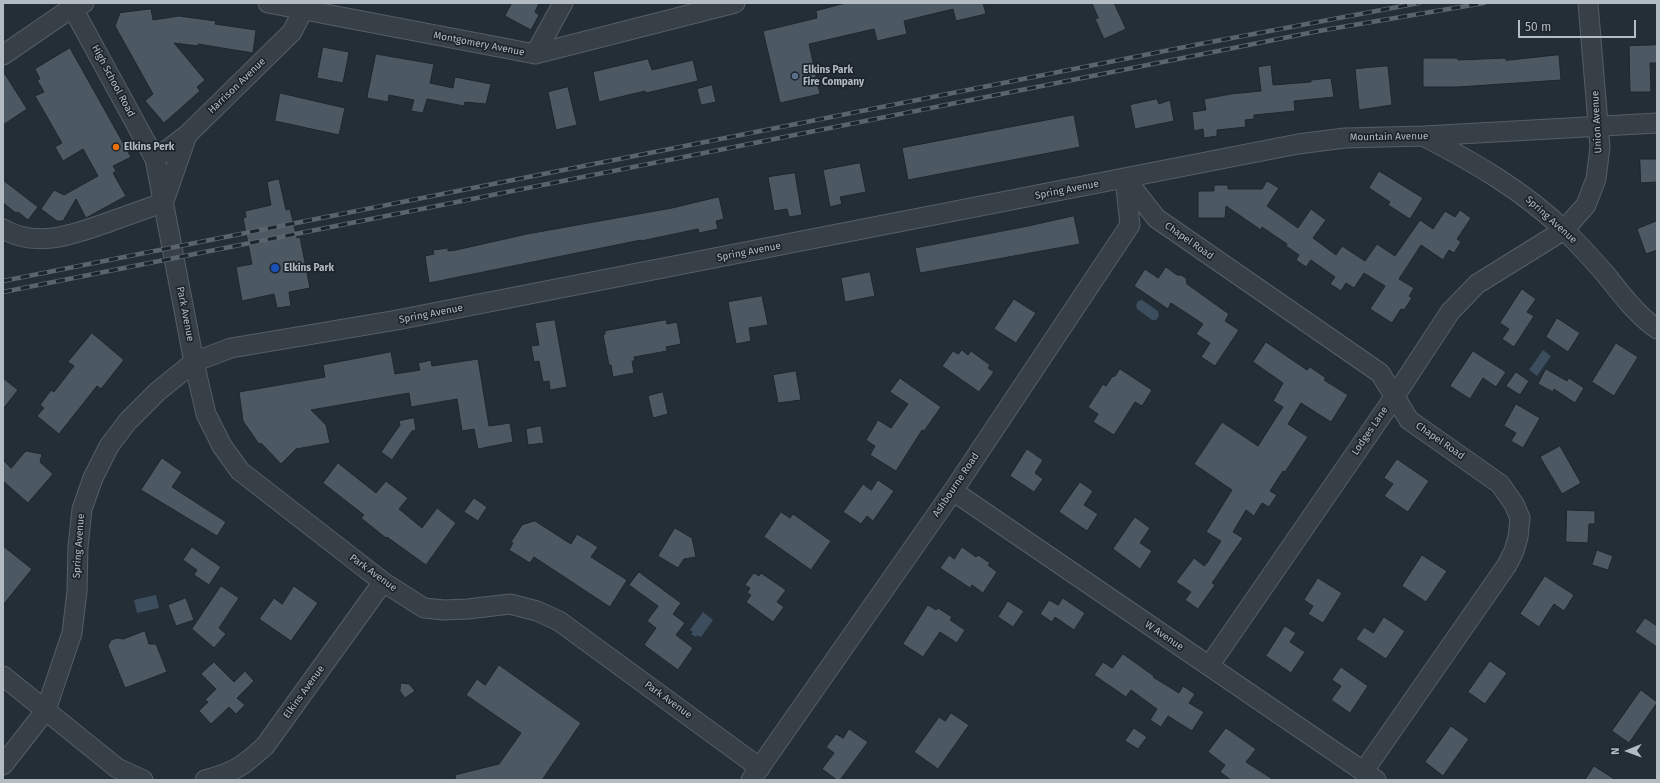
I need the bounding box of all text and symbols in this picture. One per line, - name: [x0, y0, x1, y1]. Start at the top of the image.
- scale bar: [1520, 12, 1638, 38]
- text: 50 m: [1525, 20, 1551, 34]
- street label: Montgomery Avenue: [432, 29, 526, 59]
- street label: High School Road: [89, 43, 137, 119]
- street label: Harrison Avenue: [206, 56, 268, 116]
- place label: Elkins Park Fire Company: [803, 64, 864, 88]
- marker: Elkins Park Fire Company: [790, 71, 800, 81]
- street label: Union Avenue: [1589, 90, 1605, 154]
- street label: Mountain Avenue: [1350, 130, 1428, 144]
- place label: Elkins Perk: [124, 141, 174, 153]
- marker: Elkins Perk: [111, 142, 121, 152]
- street label: Spring Avenue: [1034, 178, 1100, 202]
- street label: Spring Avenue: [1523, 194, 1579, 246]
- street label: Chapel Road: [1162, 220, 1216, 262]
- street label: Spring Avenue: [716, 240, 782, 264]
- marker: Elkins Park: [269, 262, 281, 274]
- place label: Elkins Park: [284, 262, 334, 274]
- street label: Park Avenue: [174, 286, 196, 342]
- street label: Spring Avenue: [398, 302, 464, 326]
- street label: Lodges Lane: [1349, 404, 1391, 458]
- street label: Chapel Road: [1413, 420, 1467, 462]
- street label: Ashbourne Road: [930, 451, 982, 519]
- street label: Spring Avenue: [71, 513, 87, 579]
- street label: Park Avenue: [347, 552, 399, 594]
- street label: W Avenue: [1142, 619, 1186, 653]
- street label: Elkins Avenue: [281, 663, 327, 721]
- street label: Park Avenue: [642, 679, 694, 721]
- north arrow: [1608, 731, 1648, 771]
- text: N: [1609, 747, 1622, 755]

